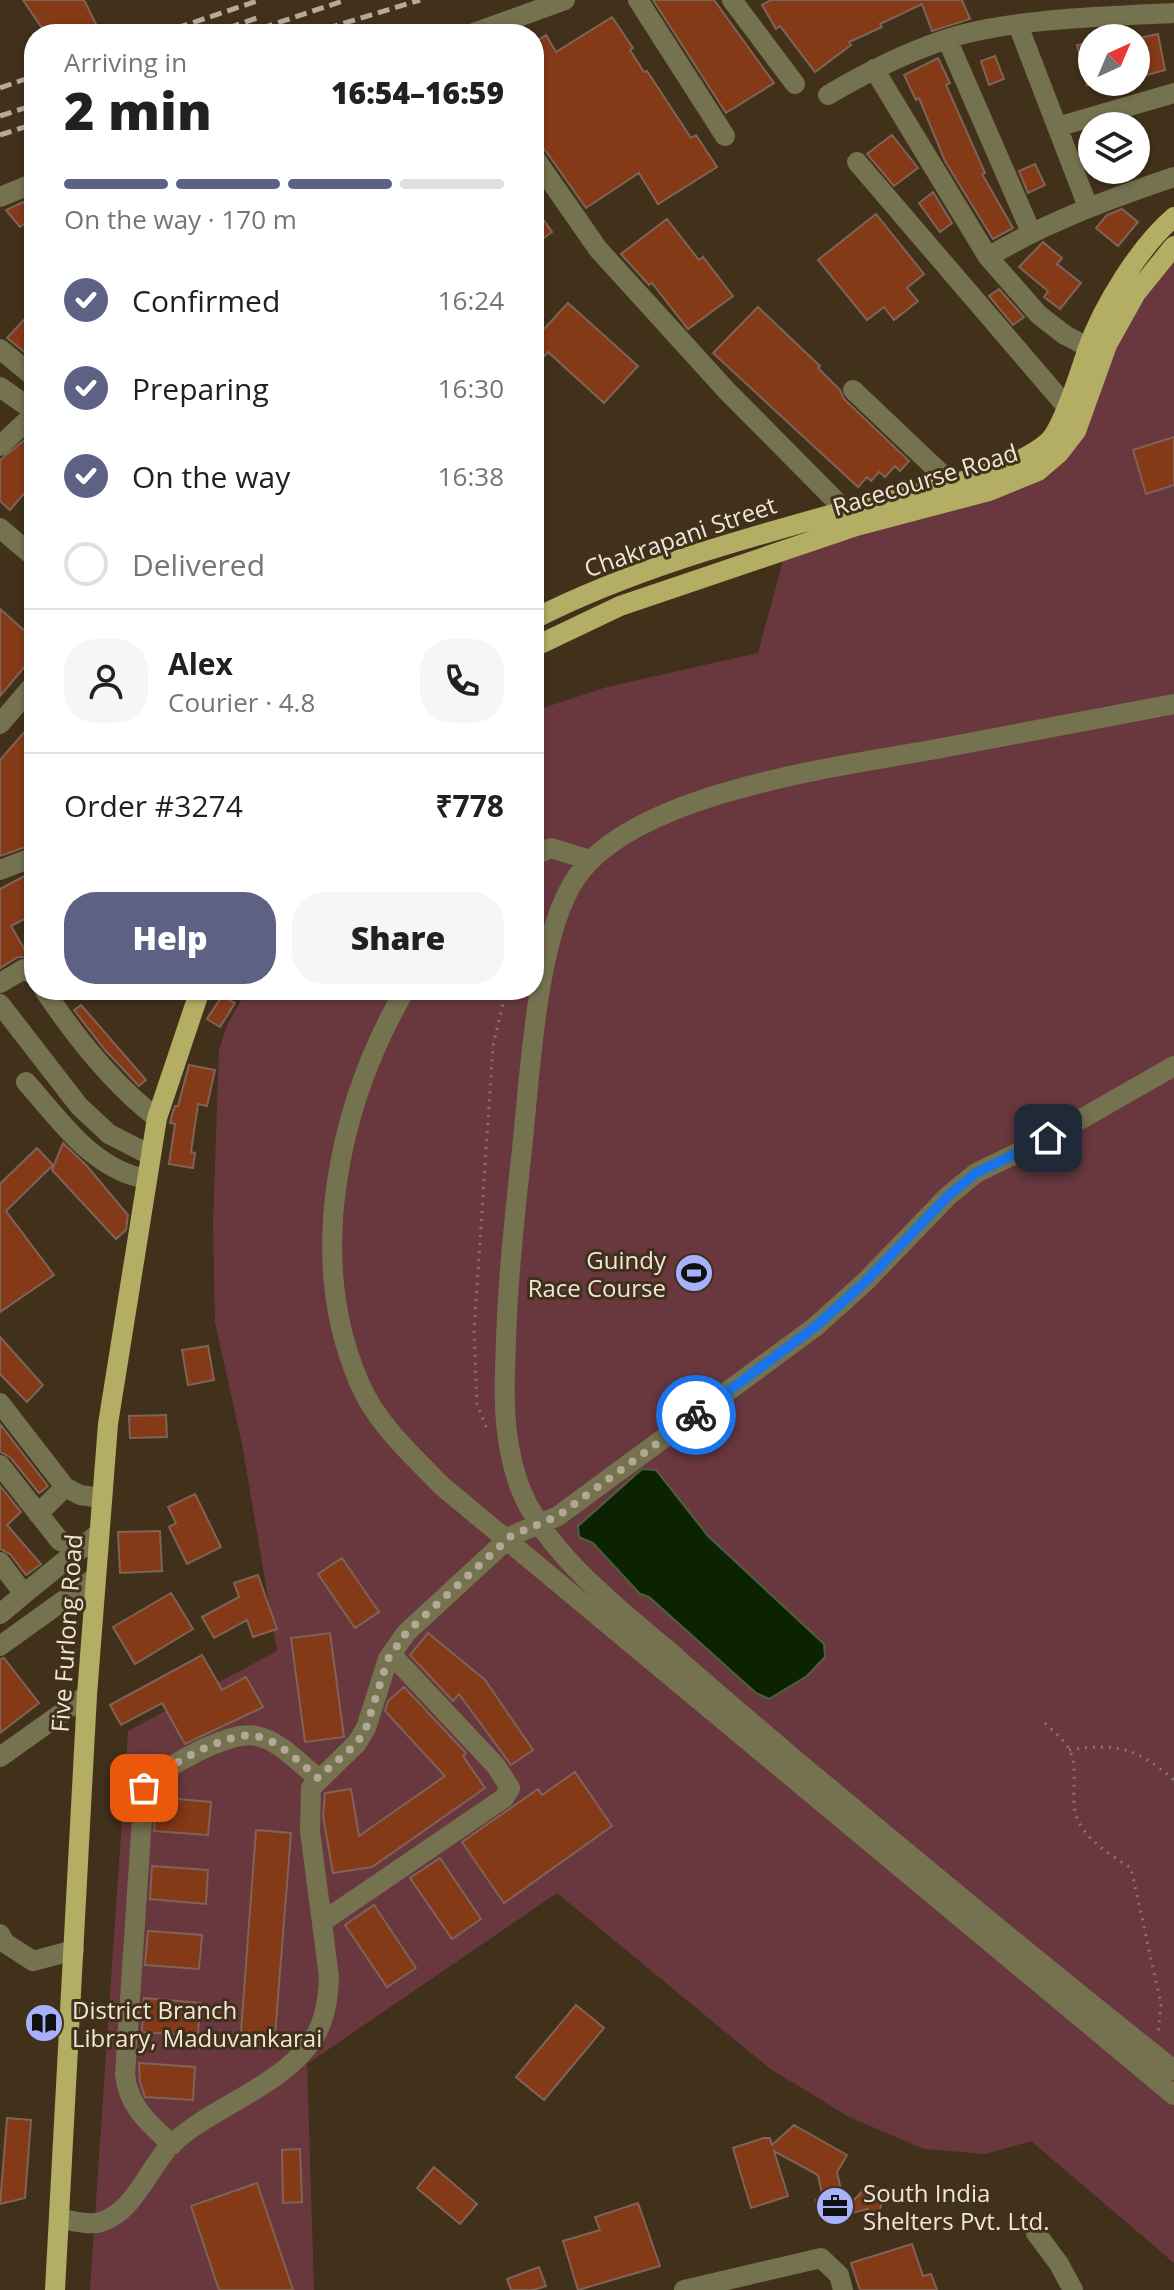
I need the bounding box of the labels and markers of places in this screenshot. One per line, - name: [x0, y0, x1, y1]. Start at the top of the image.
- pin: [1014, 1104, 1082, 1172]
- place label: Guindy Race Course: [528, 1243, 667, 1304]
- sports icon: Guindy Race Course: [673, 1252, 715, 1294]
- pin: [110, 1754, 178, 1822]
- place label: District Branch Library, Maduvankarai: [72, 1993, 322, 2054]
- library icon: District Branch Library, Maduvankarai: [23, 2002, 65, 2044]
- place label: South India Shelters Pvt. Ltd.: [863, 2176, 1050, 2237]
- office icon: South India Shelters Pvt. Ltd.: [814, 2185, 856, 2227]

